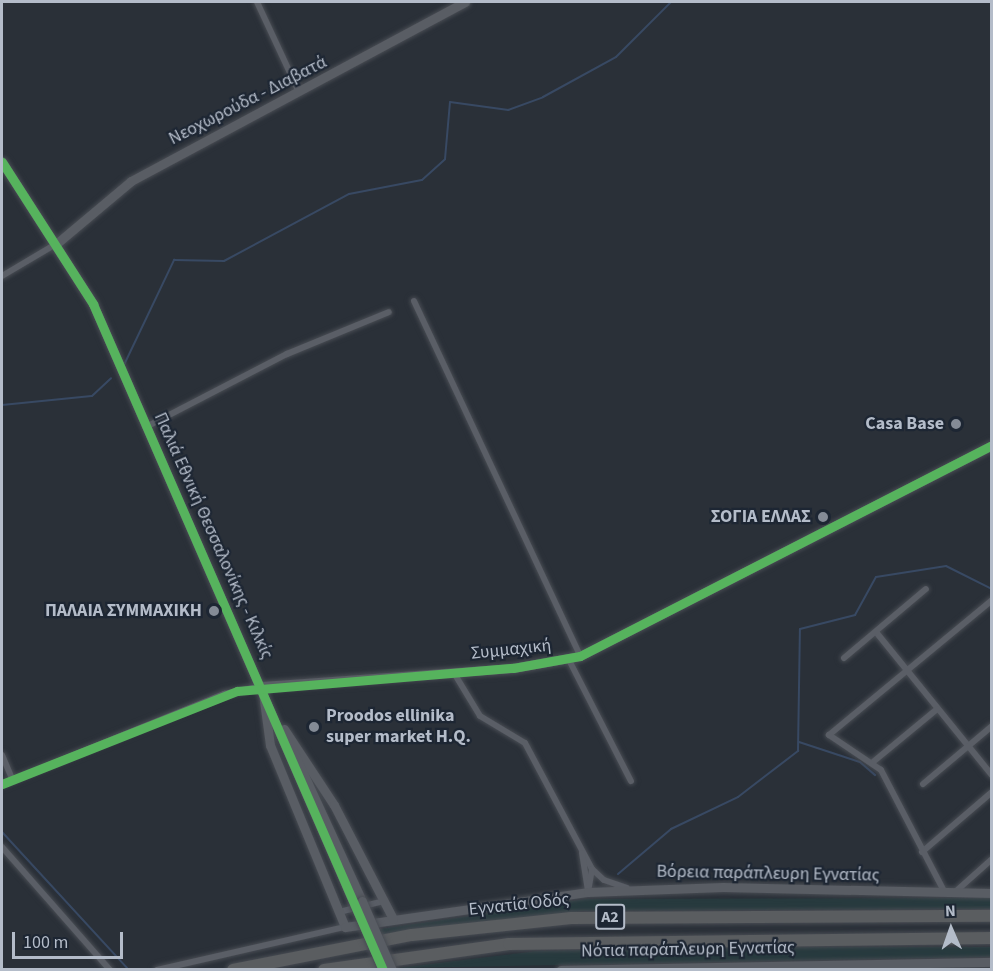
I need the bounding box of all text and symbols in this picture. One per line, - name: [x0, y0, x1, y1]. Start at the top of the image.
- street label: Νεοχωρούδα - Διαβατά: [165, 52, 331, 150]
- street label: Παλιά Εθνική Θεσσαλονίκης - Κιλκίς: [149, 409, 277, 663]
- place label: Casa Base: [865, 413, 944, 435]
- marker: Casa Base: [949, 417, 963, 431]
- place label: ΣΟΓΙΑ ΕΛΛΑΣ: [711, 506, 811, 528]
- marker: ΣΟΓΙΑ ΕΛΛΑΣ: [816, 510, 830, 524]
- place label: ΠΑΛΑΙΑ ΣΥΜΜΑΧΙΚΗ: [45, 600, 202, 622]
- marker: ΠΑΛΑΙΑ ΣΥΜΜΑΧΙΚΗ: [207, 604, 221, 618]
- street label: Συμμαχική: [470, 635, 552, 665]
- place label: Proodos ellinika super market H.Q.: [326, 706, 471, 748]
- marker: Proodos ellinika super market H.Q.: [307, 720, 321, 734]
- street label: Βόρεια παράπλευρη Εγνατίας: [656, 861, 880, 887]
- street label: Εγνατία Οδός: [468, 889, 570, 921]
- north arrow: [921, 899, 981, 959]
- text: N: [945, 900, 956, 922]
- road number: Α2: [595, 904, 625, 930]
- scale bar: [15, 920, 126, 958]
- text: 100 m: [23, 930, 68, 955]
- street label: Νότια παράπλευρη Εγνατίας: [581, 937, 795, 963]

